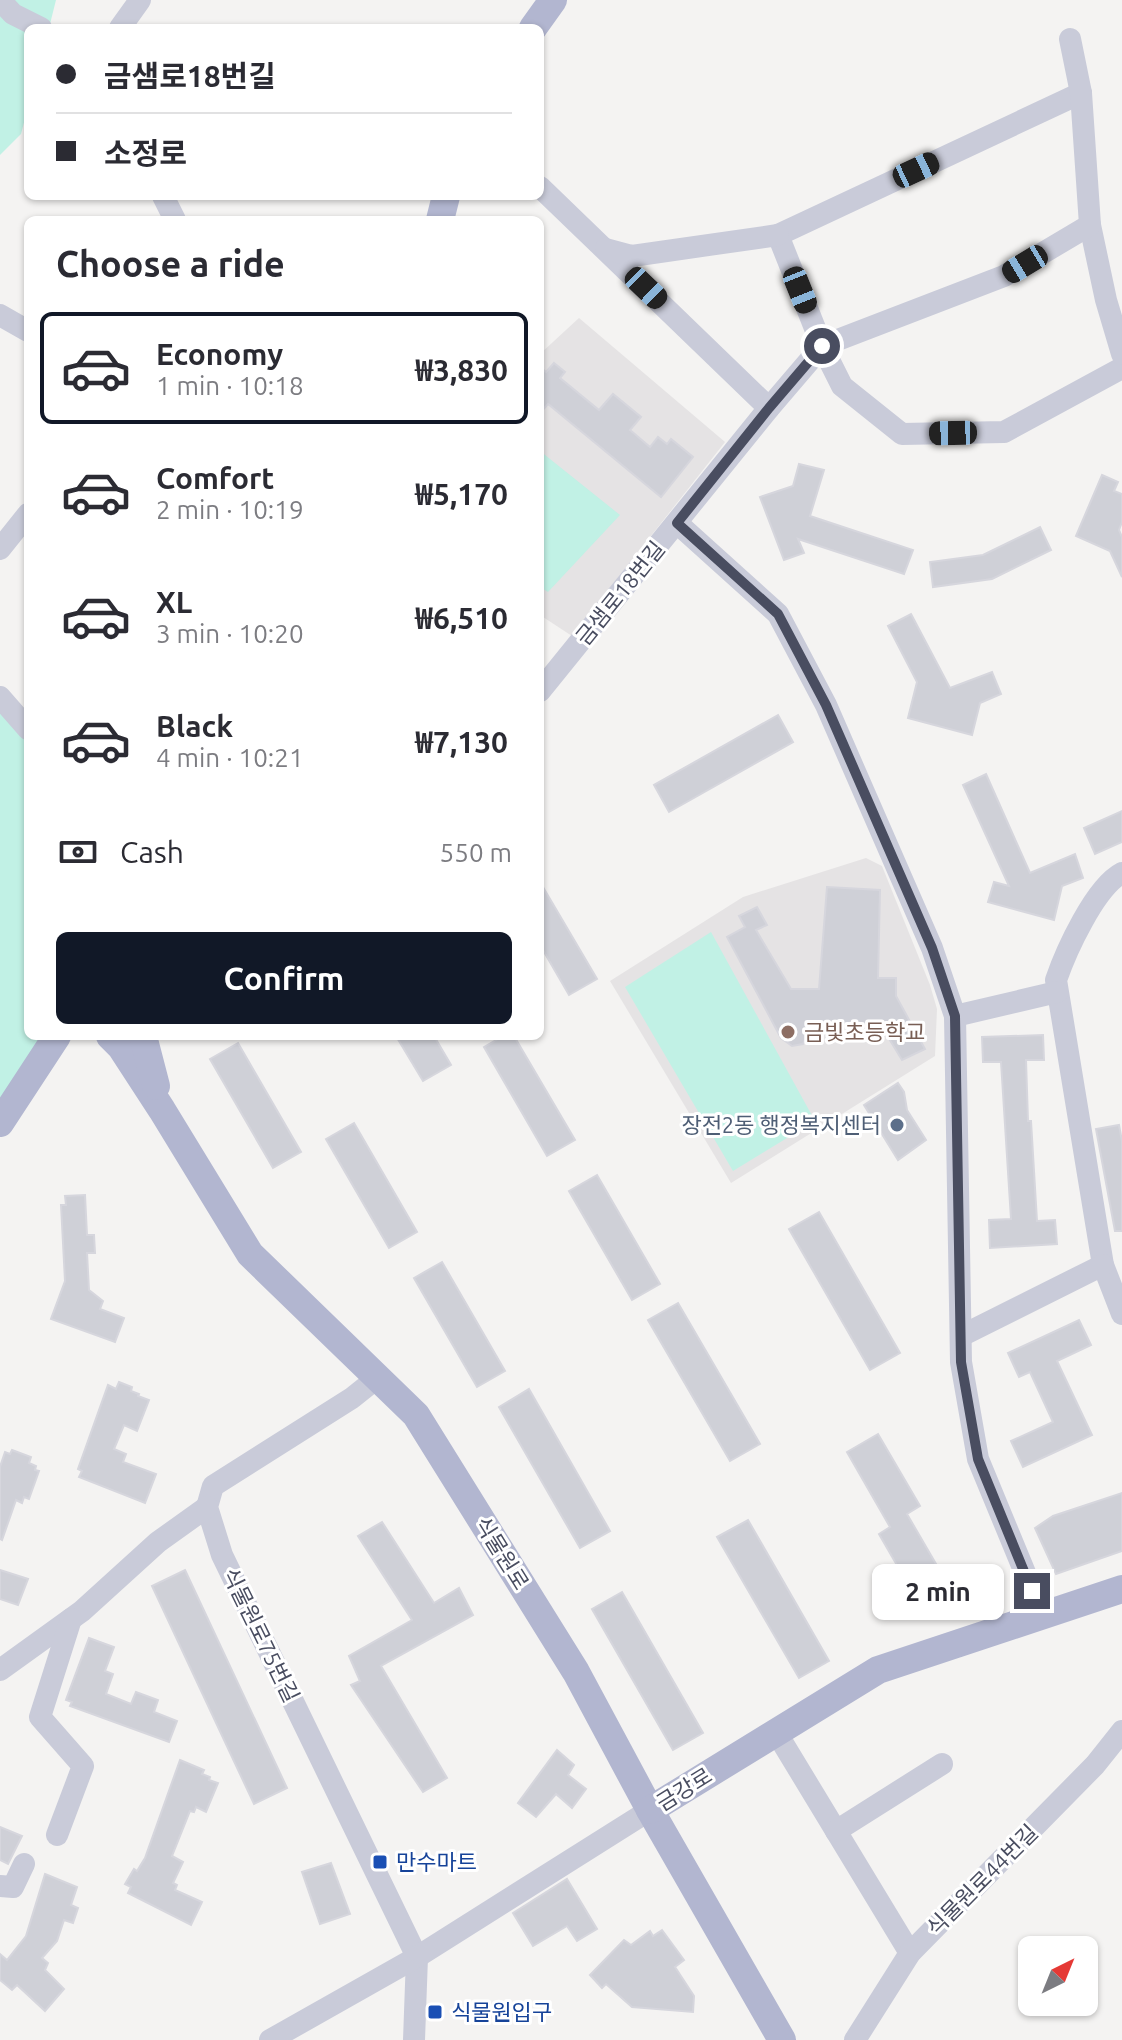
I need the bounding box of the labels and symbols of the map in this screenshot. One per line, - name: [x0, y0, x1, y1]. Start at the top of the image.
- car: [889, 149, 943, 191]
- car: [998, 241, 1052, 287]
- car: [620, 263, 672, 313]
- car: [780, 263, 820, 317]
- route start: [804, 328, 840, 364]
- car: [929, 421, 977, 445]
- street label: 금샘로18번길: [570, 536, 669, 650]
- place label: 금빛초등학교: [804, 1019, 925, 1044]
- marker: 금빛초등학교: [779, 1023, 797, 1041]
- place label: 장전2동 행정복지센터: [681, 1112, 881, 1137]
- marker: 장전2동 행정복지센터: [888, 1116, 906, 1134]
- street label: 식물원로: [470, 1512, 534, 1594]
- callout: 2 min: [872, 1563, 1004, 1619]
- street label: 식물원로75번길: [218, 1564, 305, 1706]
- route end: [1014, 1573, 1050, 1609]
- street label: 금강로: [651, 1762, 716, 1815]
- street label: 식물원로44번길: [921, 1819, 1042, 1940]
- place label: 만수마트: [396, 1849, 477, 1874]
- marker: 만수마트: [371, 1853, 389, 1871]
- north arrow: [1018, 1936, 1098, 2016]
- place label: 식물원입구: [451, 1999, 552, 2024]
- marker: 식물원입구: [426, 2003, 444, 2021]

